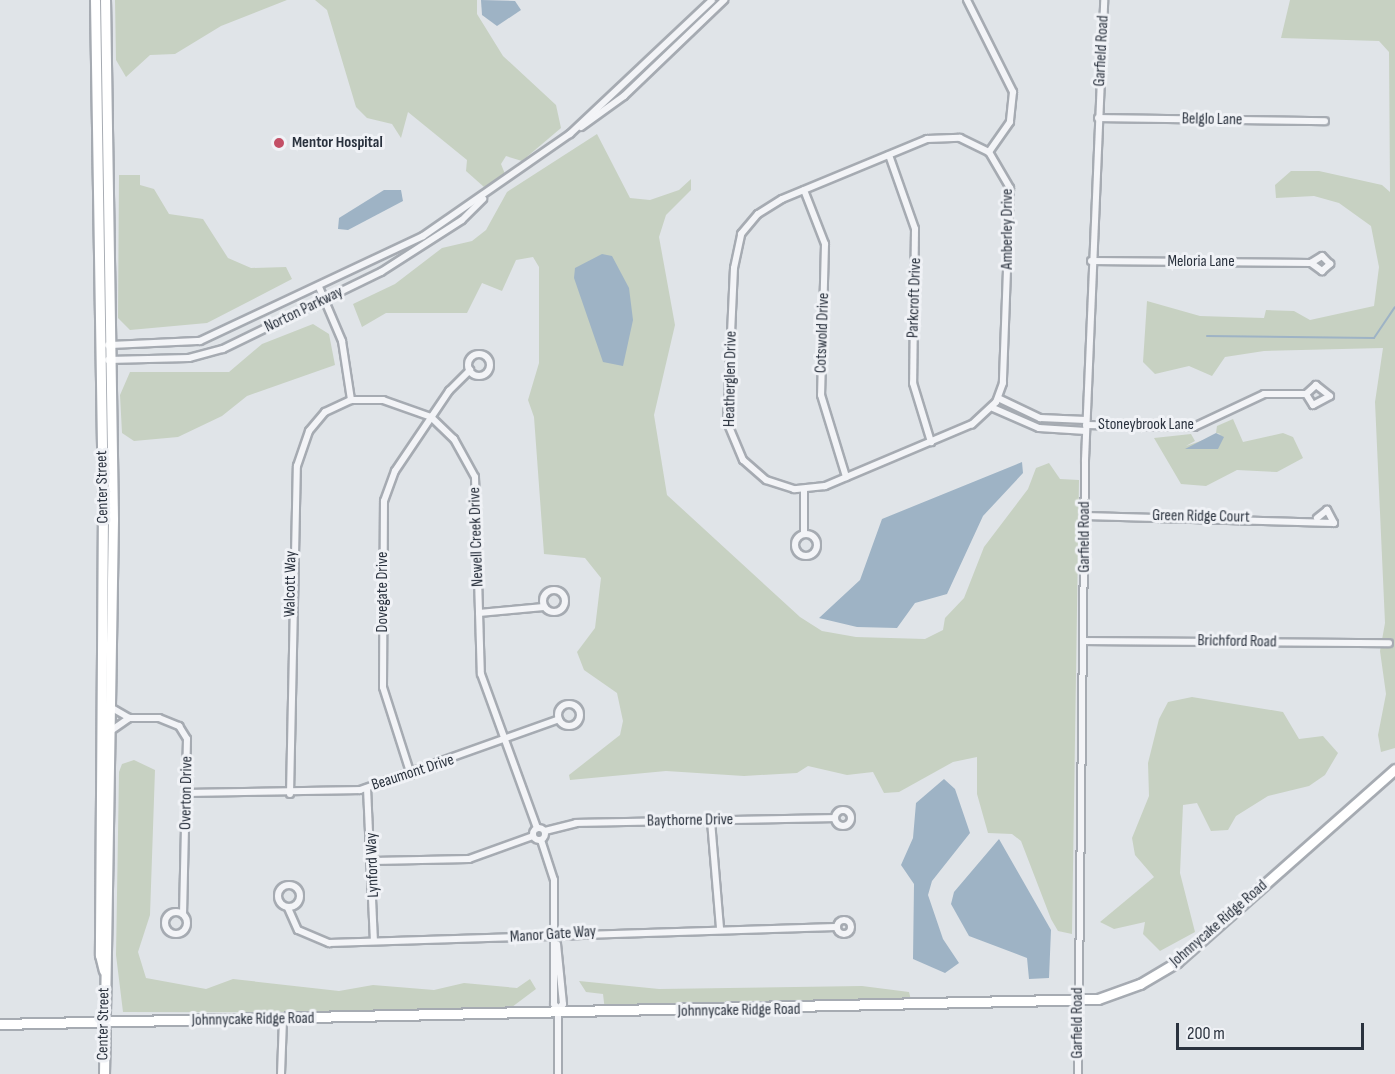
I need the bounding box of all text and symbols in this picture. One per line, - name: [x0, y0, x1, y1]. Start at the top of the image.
- street label: Garfield Road: [1091, 15, 1113, 87]
- street label: Belglo Lane: [1182, 110, 1242, 130]
- place label: Mentor Hospital: [292, 133, 383, 153]
- marker: Mentor Hospital: [270, 134, 288, 152]
- street label: Amberley Drive: [998, 188, 1018, 270]
- street label: Meloria Lane: [1167, 252, 1235, 272]
- street label: Parkcroft Drive: [904, 258, 926, 338]
- street label: Norton Parkway: [262, 283, 346, 337]
- street label: Cotswold Drive: [812, 292, 834, 374]
- street label: Heatherglen Drive: [721, 331, 741, 427]
- street label: Stoneybrook Lane: [1098, 415, 1194, 435]
- street label: Center Street: [93, 450, 113, 524]
- street label: Newell Creek Drive: [466, 487, 488, 587]
- street label: Garfield Road: [1075, 501, 1095, 573]
- street label: Green Ridge Court: [1152, 507, 1250, 527]
- street label: Walcott Way: [281, 551, 301, 617]
- street label: Dovegate Drive: [373, 552, 393, 632]
- street label: Brichford Road: [1197, 632, 1277, 652]
- street label: Beaumont Drive: [369, 751, 457, 795]
- street label: Overton Drive: [177, 756, 197, 830]
- street label: Baythorne Drive: [647, 811, 733, 831]
- street label: Lynford Way: [362, 832, 384, 898]
- street label: Johnnycake Ridge Road: [1166, 877, 1272, 971]
- street label: Manor Gate Way: [509, 922, 597, 948]
- street label: Center Street: [94, 987, 114, 1061]
- street label: Garfield Road: [1068, 987, 1088, 1059]
- street label: Johnnycake Ridge Road: [678, 1000, 800, 1022]
- street label: Johnnycake Ridge Road: [192, 1009, 314, 1031]
- scale bar: [1179, 1011, 1366, 1049]
- text: 200 m: [1187, 1023, 1225, 1044]

